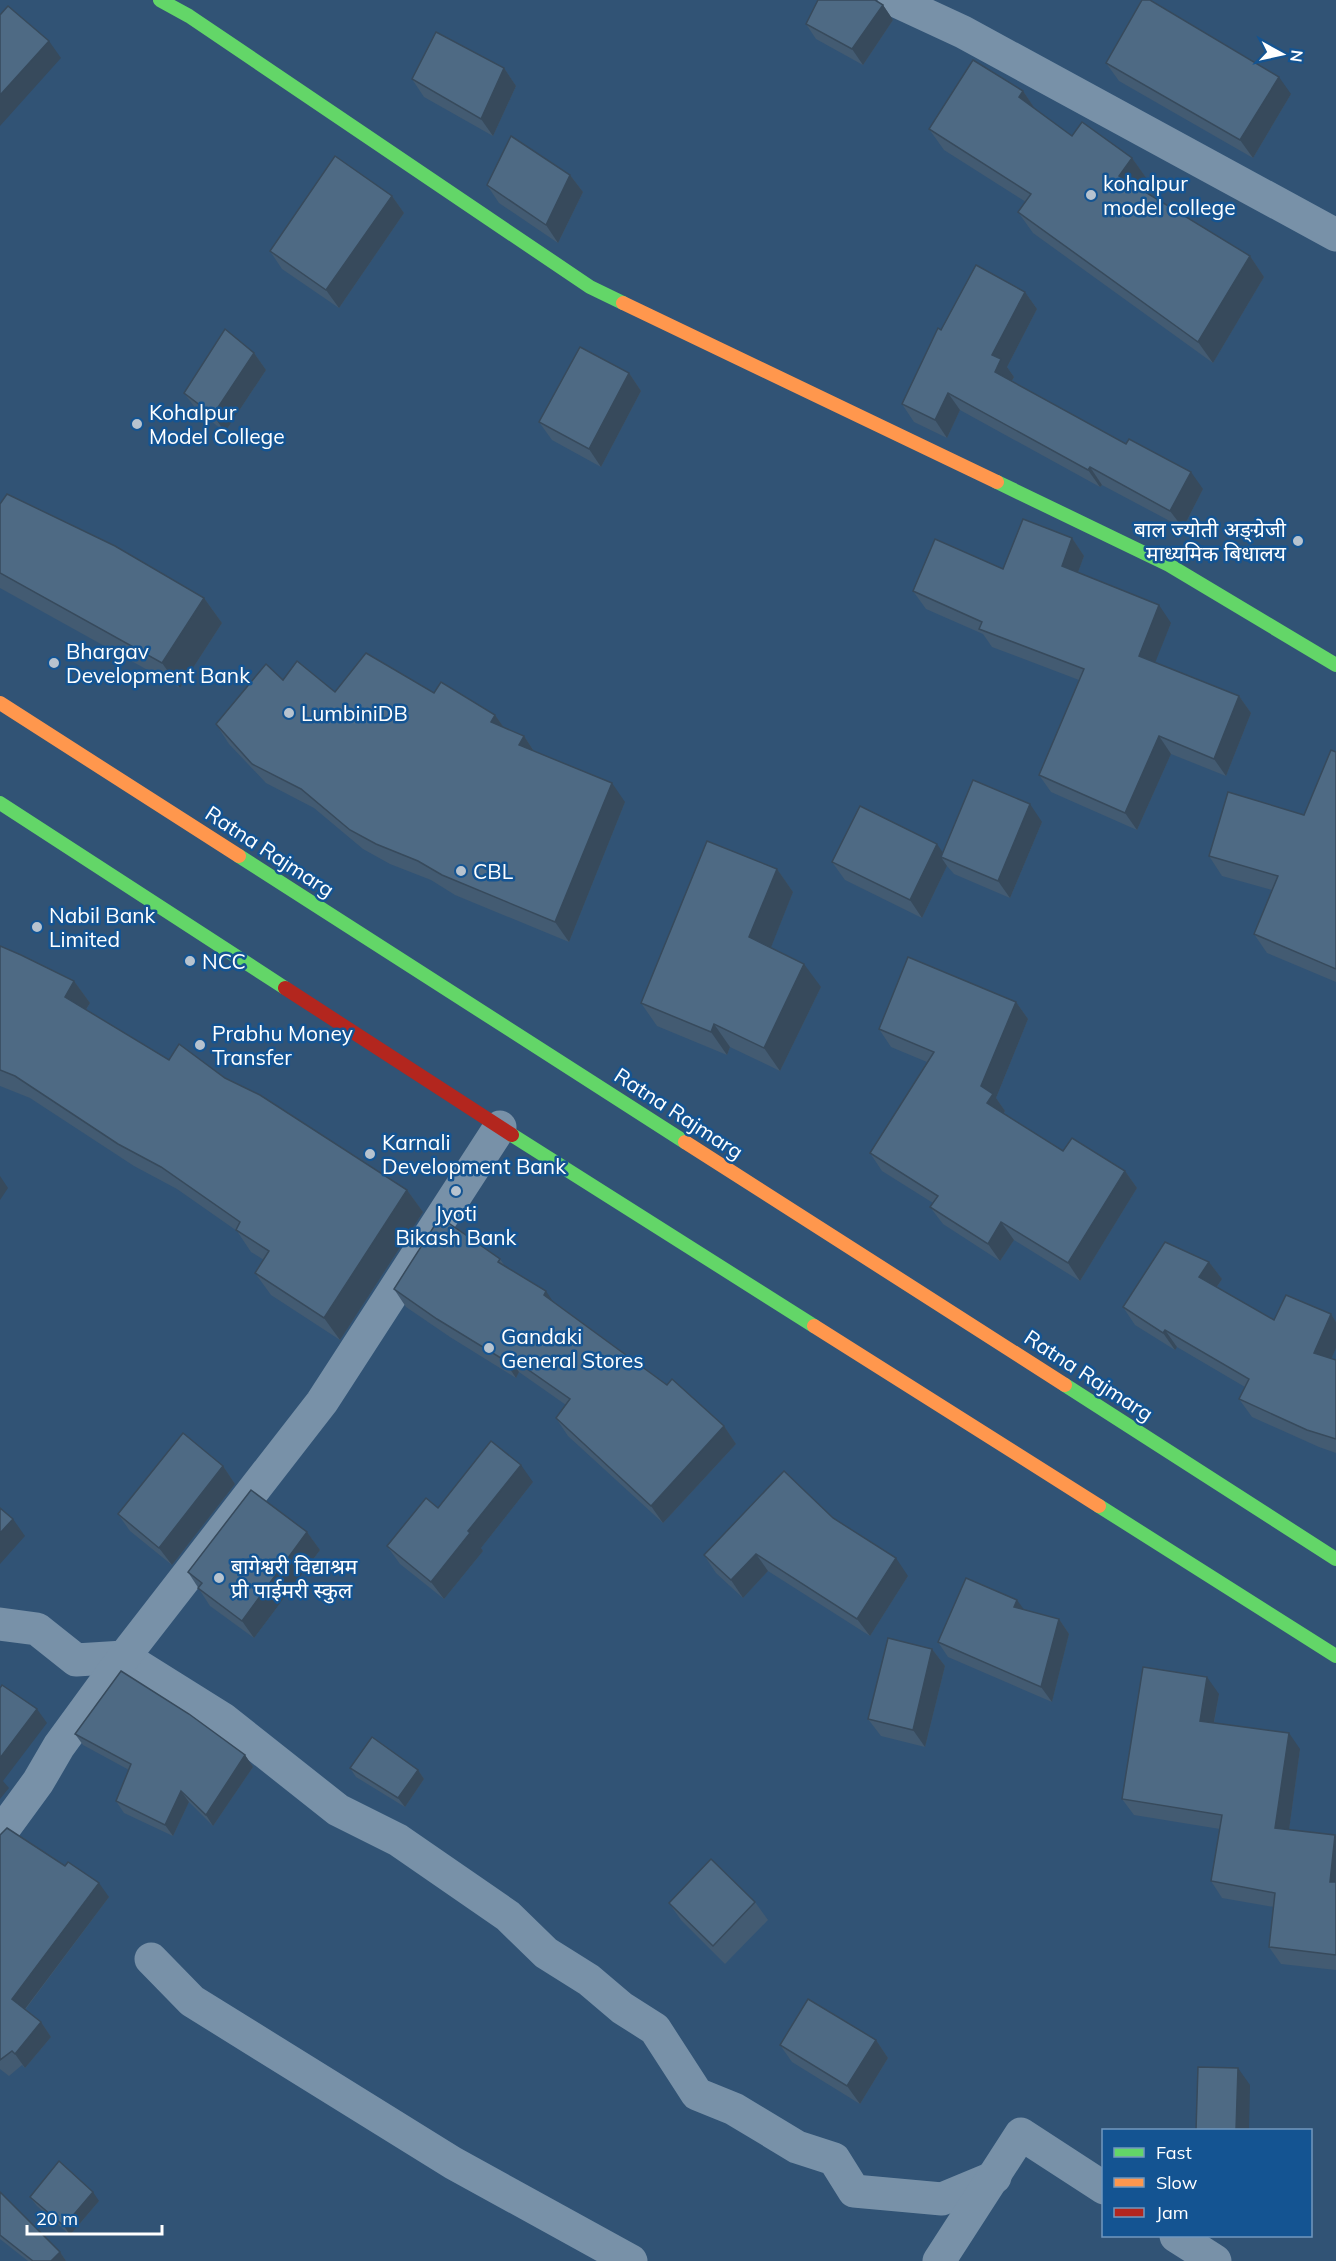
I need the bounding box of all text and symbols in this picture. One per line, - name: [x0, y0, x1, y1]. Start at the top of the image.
- north arrow: [1252, 24, 1312, 84]
- text: N: [1286, 49, 1308, 63]
- place label: kohalpur model college: [1103, 170, 1236, 220]
- marker: kohalpur model college: [1084, 188, 1098, 202]
- place label: Kohalpur Model College: [149, 399, 285, 449]
- marker: Kohalpur Model College: [130, 417, 144, 431]
- place label: बाल ज्योती अङ्ग्रेजी माध्यमिक बिधालय: [1134, 516, 1287, 566]
- marker: बाल ज्योती अङ्ग्रेजी माध्यमिक बिधालय: [1291, 534, 1305, 548]
- place label: Bhargav Development Bank: [66, 638, 250, 688]
- marker: Bhargav Development Bank: [47, 656, 61, 670]
- place label: LumbiniDB: [301, 700, 408, 726]
- marker: LumbiniDB: [282, 706, 296, 720]
- street label: Ratna Rajmarg: [201, 800, 339, 902]
- place label: CBL: [473, 858, 514, 884]
- marker: CBL: [454, 864, 468, 878]
- place label: Nabil Bank Limited: [49, 902, 156, 952]
- marker: Nabil Bank Limited: [30, 920, 44, 934]
- place label: NCC: [202, 948, 246, 974]
- marker: NCC: [183, 954, 197, 968]
- place label: Prabhu Money Transfer: [212, 1020, 353, 1070]
- marker: Prabhu Money Transfer: [193, 1038, 207, 1052]
- street label: Ratna Rajmarg: [610, 1062, 748, 1164]
- place label: Karnali Development Bank: [382, 1129, 566, 1179]
- marker: Karnali Development Bank: [363, 1147, 377, 1161]
- marker: Jyoti Bikash Bank: [449, 1184, 463, 1198]
- place label: Jyoti Bikash Bank: [396, 1200, 517, 1250]
- place label: Gandaki General Stores: [501, 1323, 644, 1373]
- street label: Ratna Rajmarg: [1020, 1324, 1158, 1426]
- marker: Gandaki General Stores: [482, 1341, 496, 1355]
- place label: बागेश्वरी विद्याश्रम प्री पाईमरी स्कुल: [231, 1553, 358, 1604]
- marker: बागेश्वरी विद्याश्रम प्री पाईमरी स्कुल: [212, 1571, 226, 1585]
- legend: [1102, 2129, 1312, 2237]
- text: Fast: [1156, 2141, 1192, 2164]
- text: Slow: [1156, 2171, 1198, 2194]
- scale bar: [27, 2198, 162, 2236]
- text: Jam: [1156, 2201, 1189, 2224]
- text: 20 m: [36, 2207, 78, 2230]

